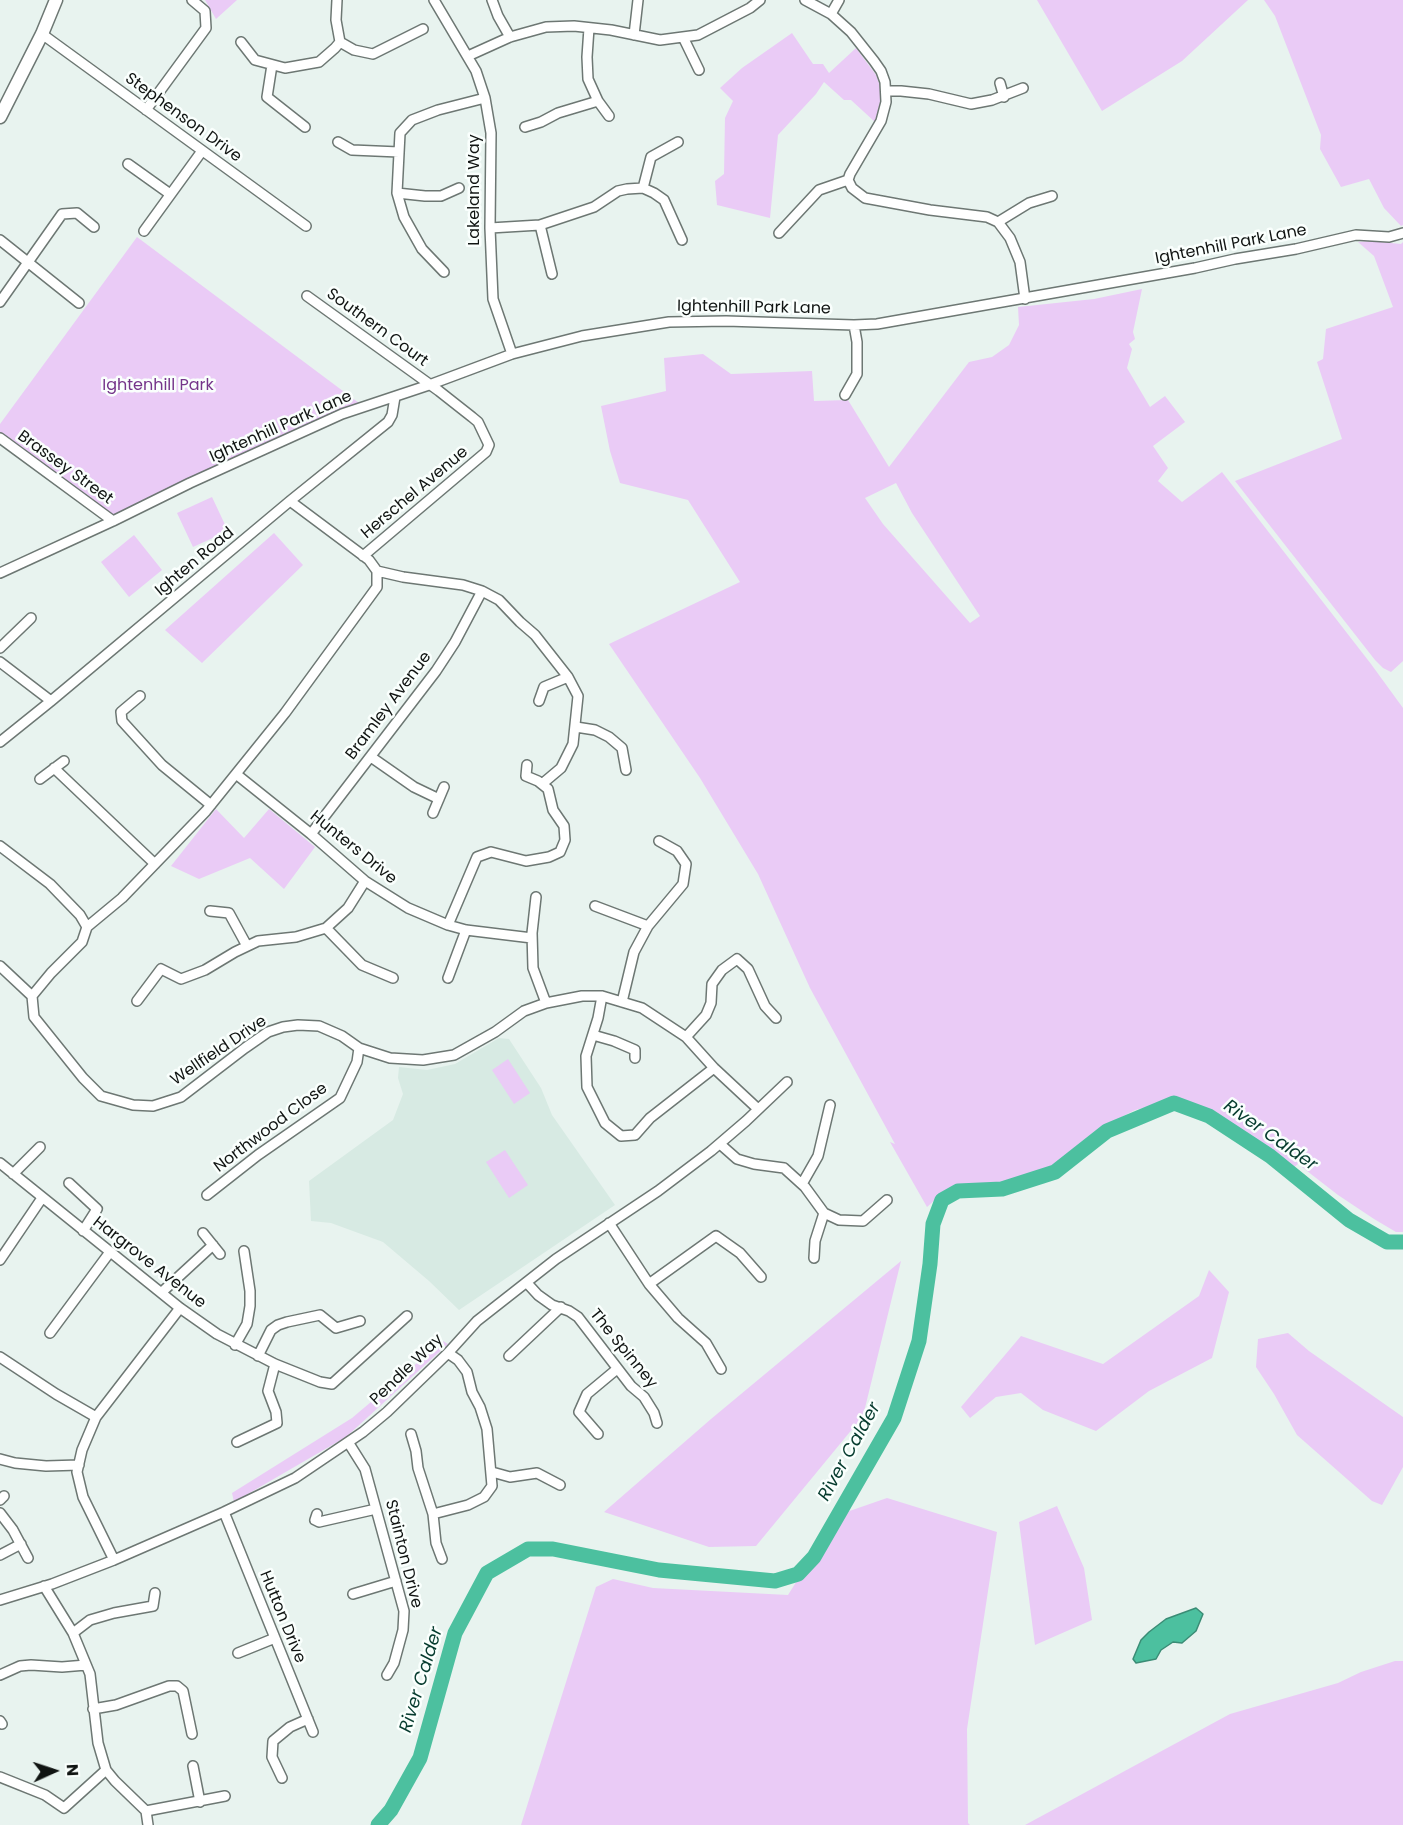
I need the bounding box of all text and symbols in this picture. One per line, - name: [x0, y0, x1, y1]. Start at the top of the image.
- street label: Stephenson Drive: [121, 69, 245, 167]
- street label: Lakeland Way: [465, 134, 485, 246]
- street label: Ightenhill Park Lane: [1154, 221, 1308, 269]
- street label: Southern Court: [322, 285, 432, 371]
- street label: Ightenhill Park Lane: [677, 297, 831, 319]
- park label: Ightenhill Park: [102, 376, 214, 396]
- street label: Ightenhill Park Lane: [207, 387, 355, 467]
- street label: Brassey Street: [14, 427, 116, 509]
- street label: Herschel Avenue: [358, 443, 472, 543]
- street label: Ighten Road: [152, 524, 238, 600]
- street label: Bramley Avenue: [342, 648, 436, 764]
- street label: Hunters Drive: [306, 807, 400, 889]
- street label: Wellfield Drive: [167, 1012, 271, 1090]
- street label: Northwood Close: [211, 1079, 331, 1177]
- water label: River Calder: [1219, 1096, 1321, 1176]
- street label: Hargrove Avenue: [89, 1213, 209, 1313]
- street label: The Spinney: [585, 1305, 661, 1393]
- street label: Pendle Way: [367, 1331, 447, 1409]
- water label: River Calder: [814, 1399, 886, 1505]
- street label: Stainton Drive: [380, 1498, 426, 1610]
- street label: Hutton Drive: [255, 1568, 309, 1666]
- water label: River Calder: [396, 1625, 448, 1735]
- north arrow: [24, 1741, 84, 1801]
- text: N: [61, 1763, 84, 1777]

